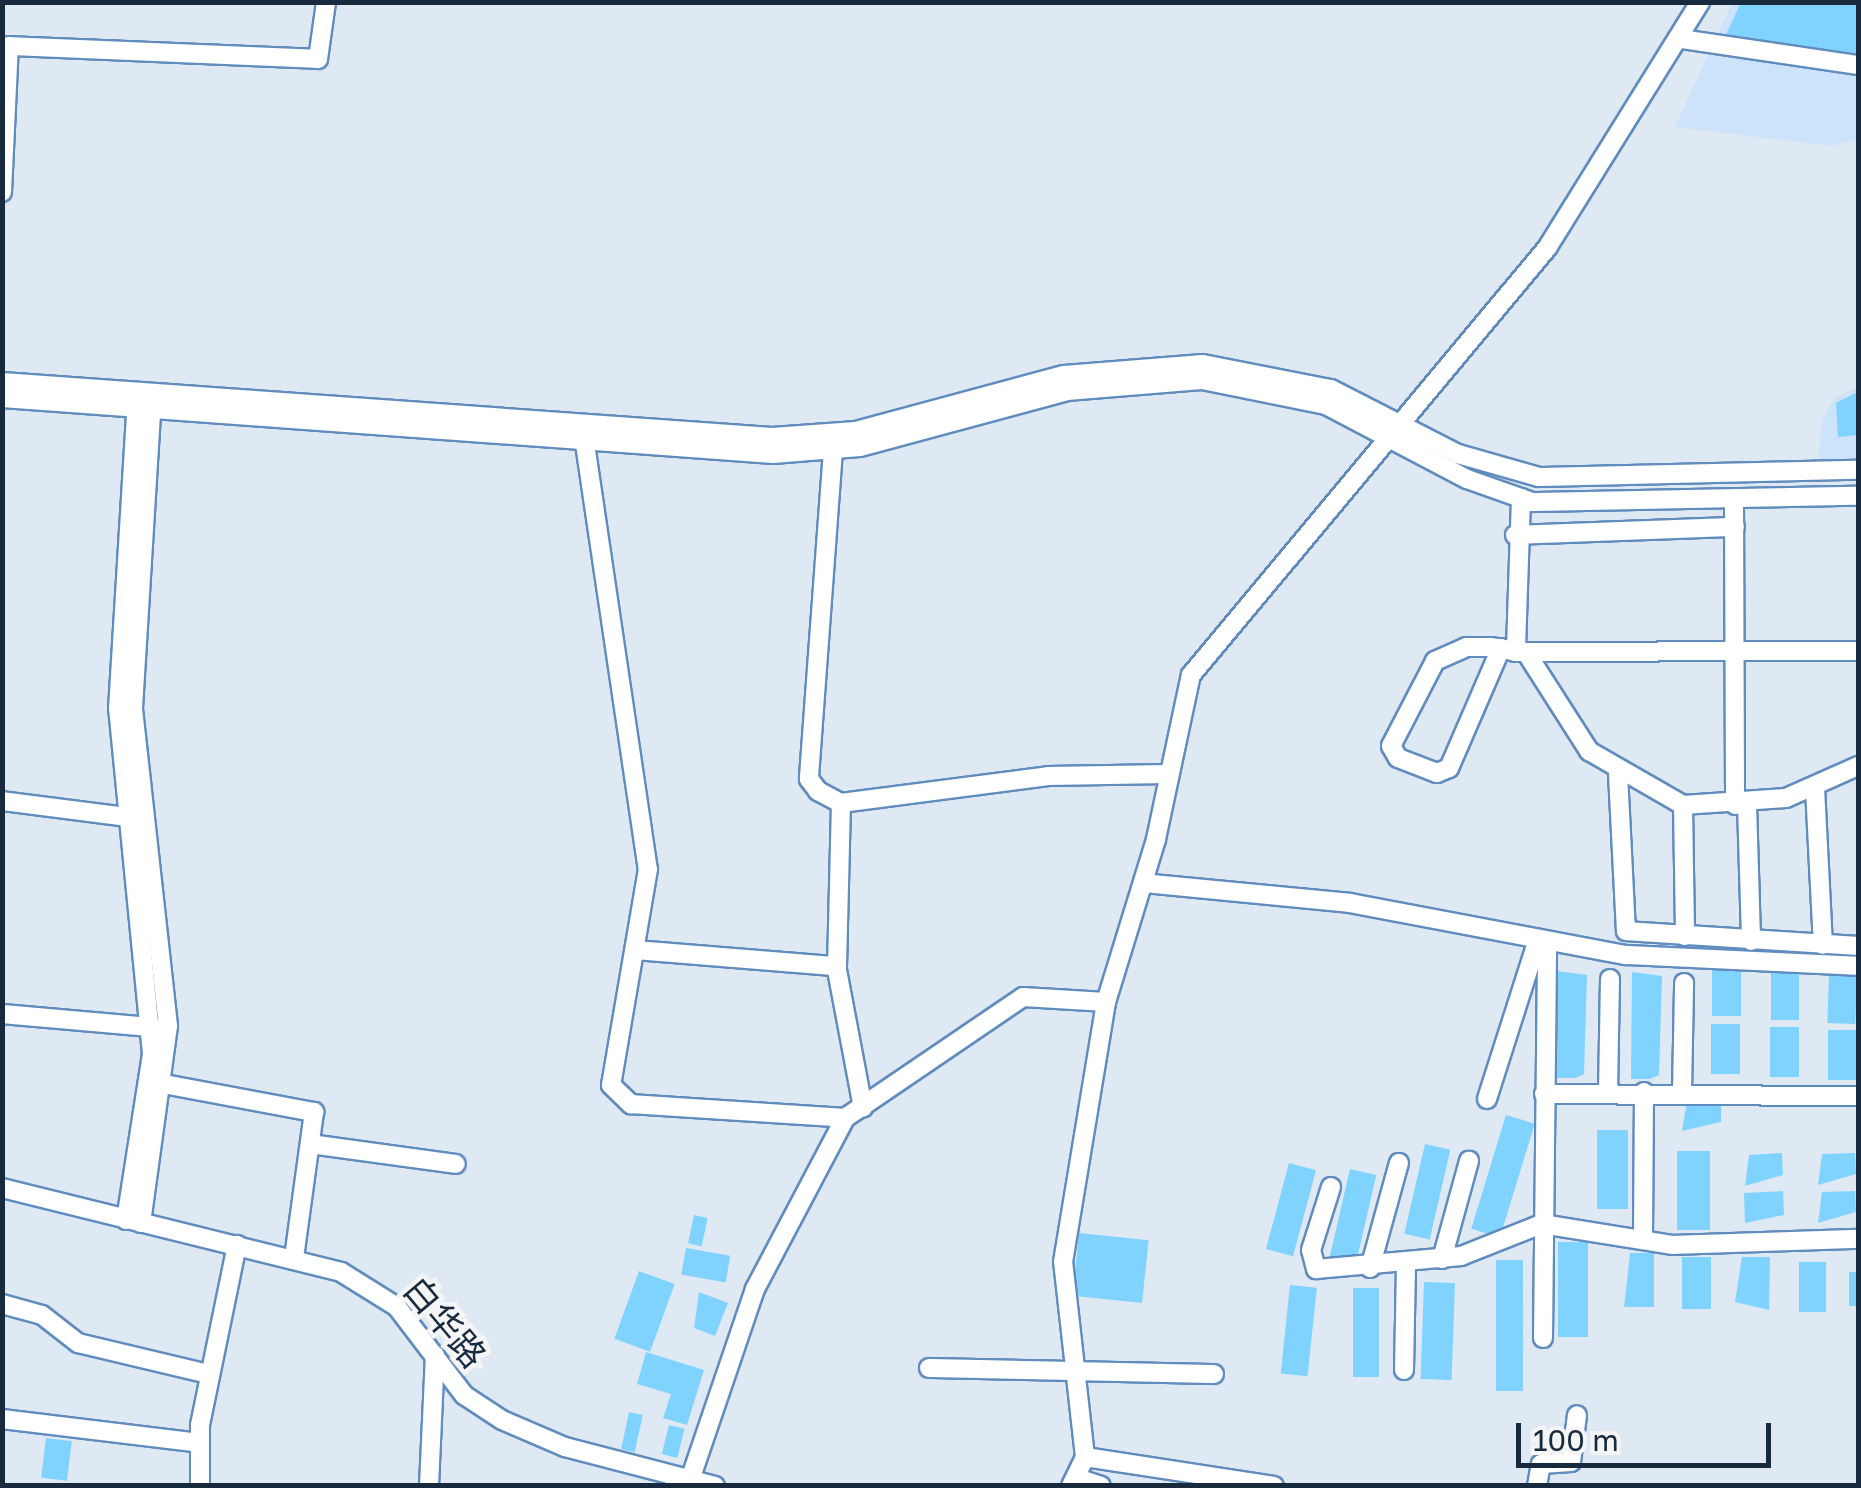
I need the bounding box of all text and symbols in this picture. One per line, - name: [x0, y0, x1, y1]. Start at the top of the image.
- street label: 白华路: [395, 1268, 495, 1376]
- scale bar: [1521, 1403, 1776, 1465]
- text: 100 m: [1533, 1422, 1619, 1458]

